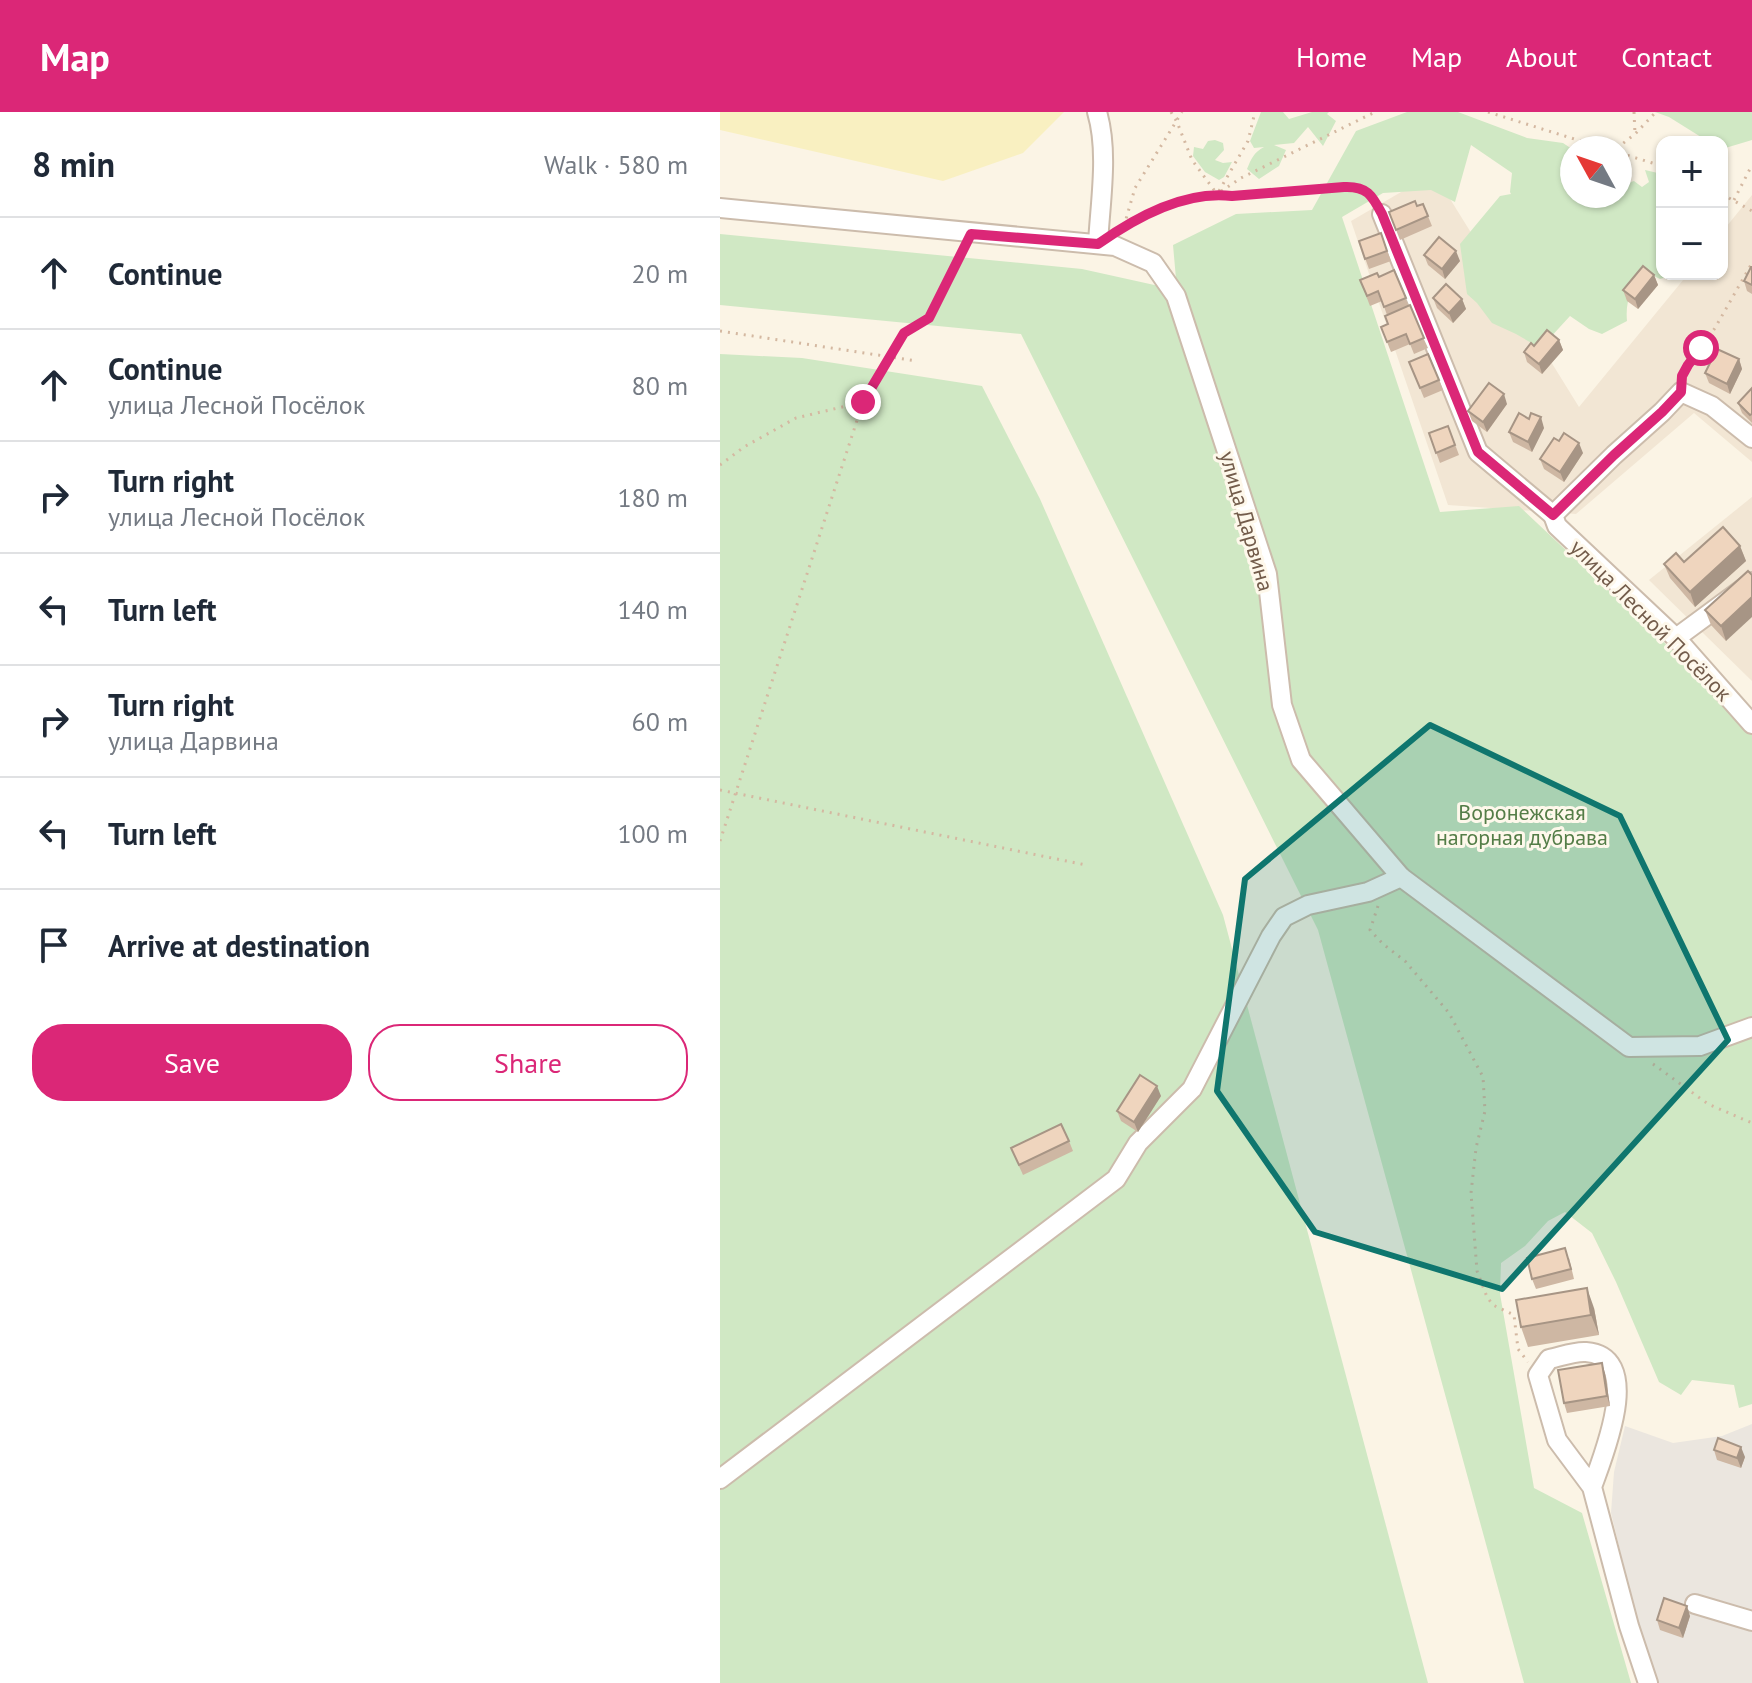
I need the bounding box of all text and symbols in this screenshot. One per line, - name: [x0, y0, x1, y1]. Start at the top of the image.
- text: Map: [40, 32, 110, 81]
- text: Home: [1296, 38, 1367, 75]
- text: Map: [1411, 38, 1462, 75]
- text: About: [1506, 38, 1577, 75]
- text: Contact: [1621, 38, 1712, 75]
- north arrow: [1560, 136, 1632, 208]
- map controls: [1656, 136, 1728, 280]
- button: +: [1656, 136, 1728, 208]
- text: 8 min: [32, 142, 115, 186]
- text: Walk · 580 m: [544, 148, 688, 181]
- button: −: [1656, 208, 1728, 280]
- icon: ahead: [32, 251, 76, 295]
- text: Continue: [108, 254, 222, 293]
- text: 20 m: [632, 257, 688, 290]
- route start: [1683, 330, 1719, 366]
- text: Continue: [108, 349, 222, 388]
- icon: ahead: [32, 363, 76, 407]
- text: 80 m: [632, 369, 688, 402]
- route end: [845, 384, 881, 420]
- text: улица Лесной Посёлок: [108, 388, 365, 421]
- street label: улица Дарвина: [1214, 448, 1280, 594]
- text: Turn right: [108, 461, 234, 500]
- icon: right: [32, 475, 76, 519]
- text: 180 m: [617, 481, 688, 514]
- text: улица Лесной Посёлок: [108, 500, 365, 533]
- street label: улица Лесной Посёлок: [1564, 533, 1738, 707]
- icon: left: [32, 587, 76, 631]
- text: Turn left: [108, 590, 216, 629]
- text: 140 m: [617, 593, 688, 626]
- text: Turn right: [108, 685, 234, 724]
- icon: right: [32, 699, 76, 743]
- text: 60 m: [632, 705, 688, 738]
- text: улица Дарвина: [108, 724, 279, 757]
- park label: Воронежская нагорная дубрава: [1436, 798, 1608, 851]
- icon: left: [32, 811, 76, 855]
- text: Turn left: [108, 814, 216, 853]
- text: 100 m: [617, 817, 688, 850]
- icon: arrive: [32, 923, 76, 967]
- text: Arrive at destination: [108, 926, 370, 965]
- button: Save: [32, 1024, 352, 1101]
- button: Share: [368, 1024, 688, 1101]

